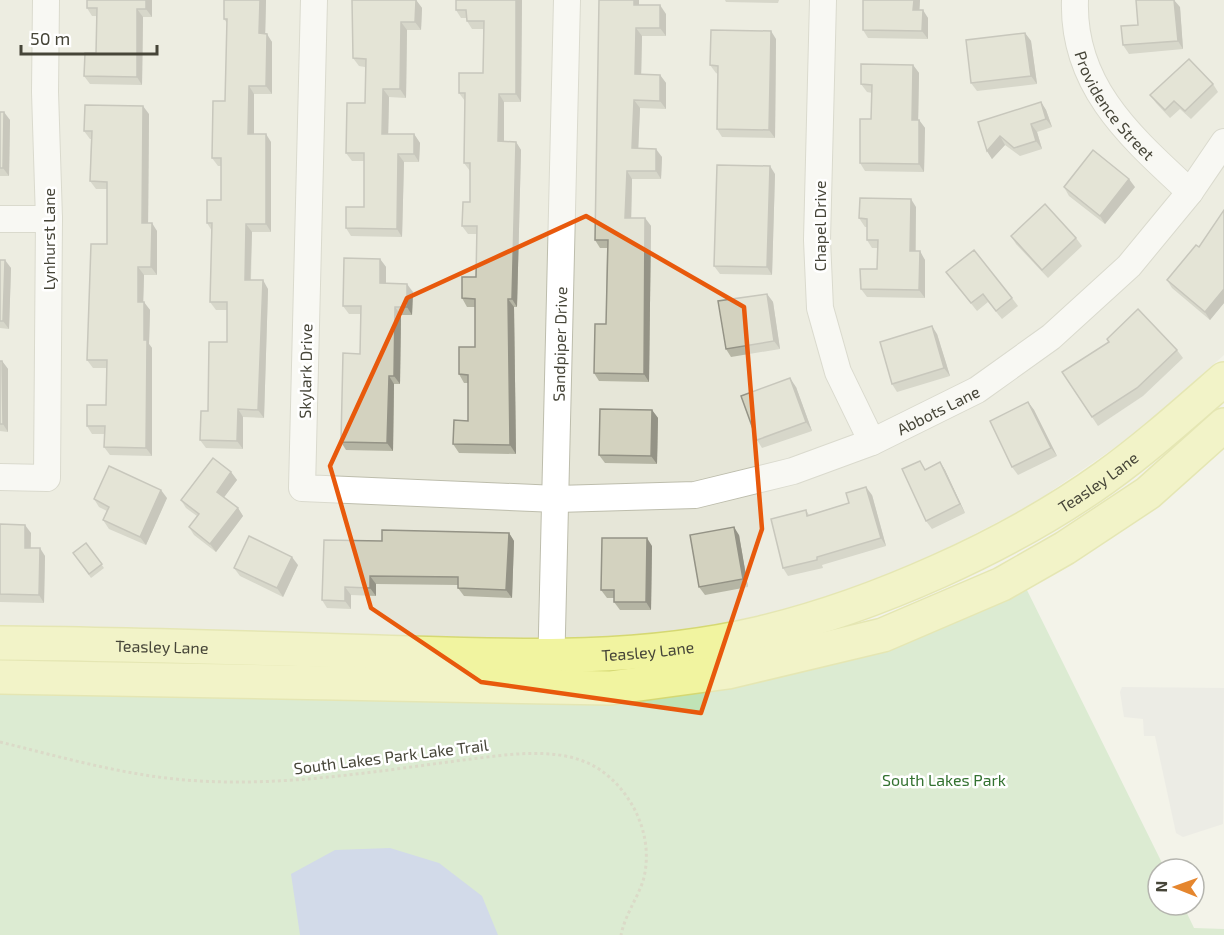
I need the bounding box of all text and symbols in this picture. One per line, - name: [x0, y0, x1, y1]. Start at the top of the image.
- scale bar: [21, 18, 158, 56]
- text: 50 m: [30, 27, 70, 49]
- street label: Providence Street: [1072, 48, 1159, 163]
- street label: Chapel Drive: [810, 181, 829, 271]
- street label: Lynhurst Lane: [39, 188, 58, 290]
- street label: Sandpiper Drive: [548, 286, 570, 402]
- street label: Skylark Drive: [295, 323, 315, 419]
- street label: Abbots Lane: [893, 381, 982, 438]
- street label: Teasley Lane: [1054, 447, 1141, 516]
- street label: Teasley Lane: [115, 635, 209, 656]
- street label: Teasley Lane: [601, 636, 695, 664]
- street label: South Lakes Park Lake Trail: [293, 735, 490, 777]
- park label: South Lakes Park: [882, 770, 1006, 789]
- north arrow: [1146, 857, 1206, 917]
- text: N: [1151, 881, 1170, 893]

